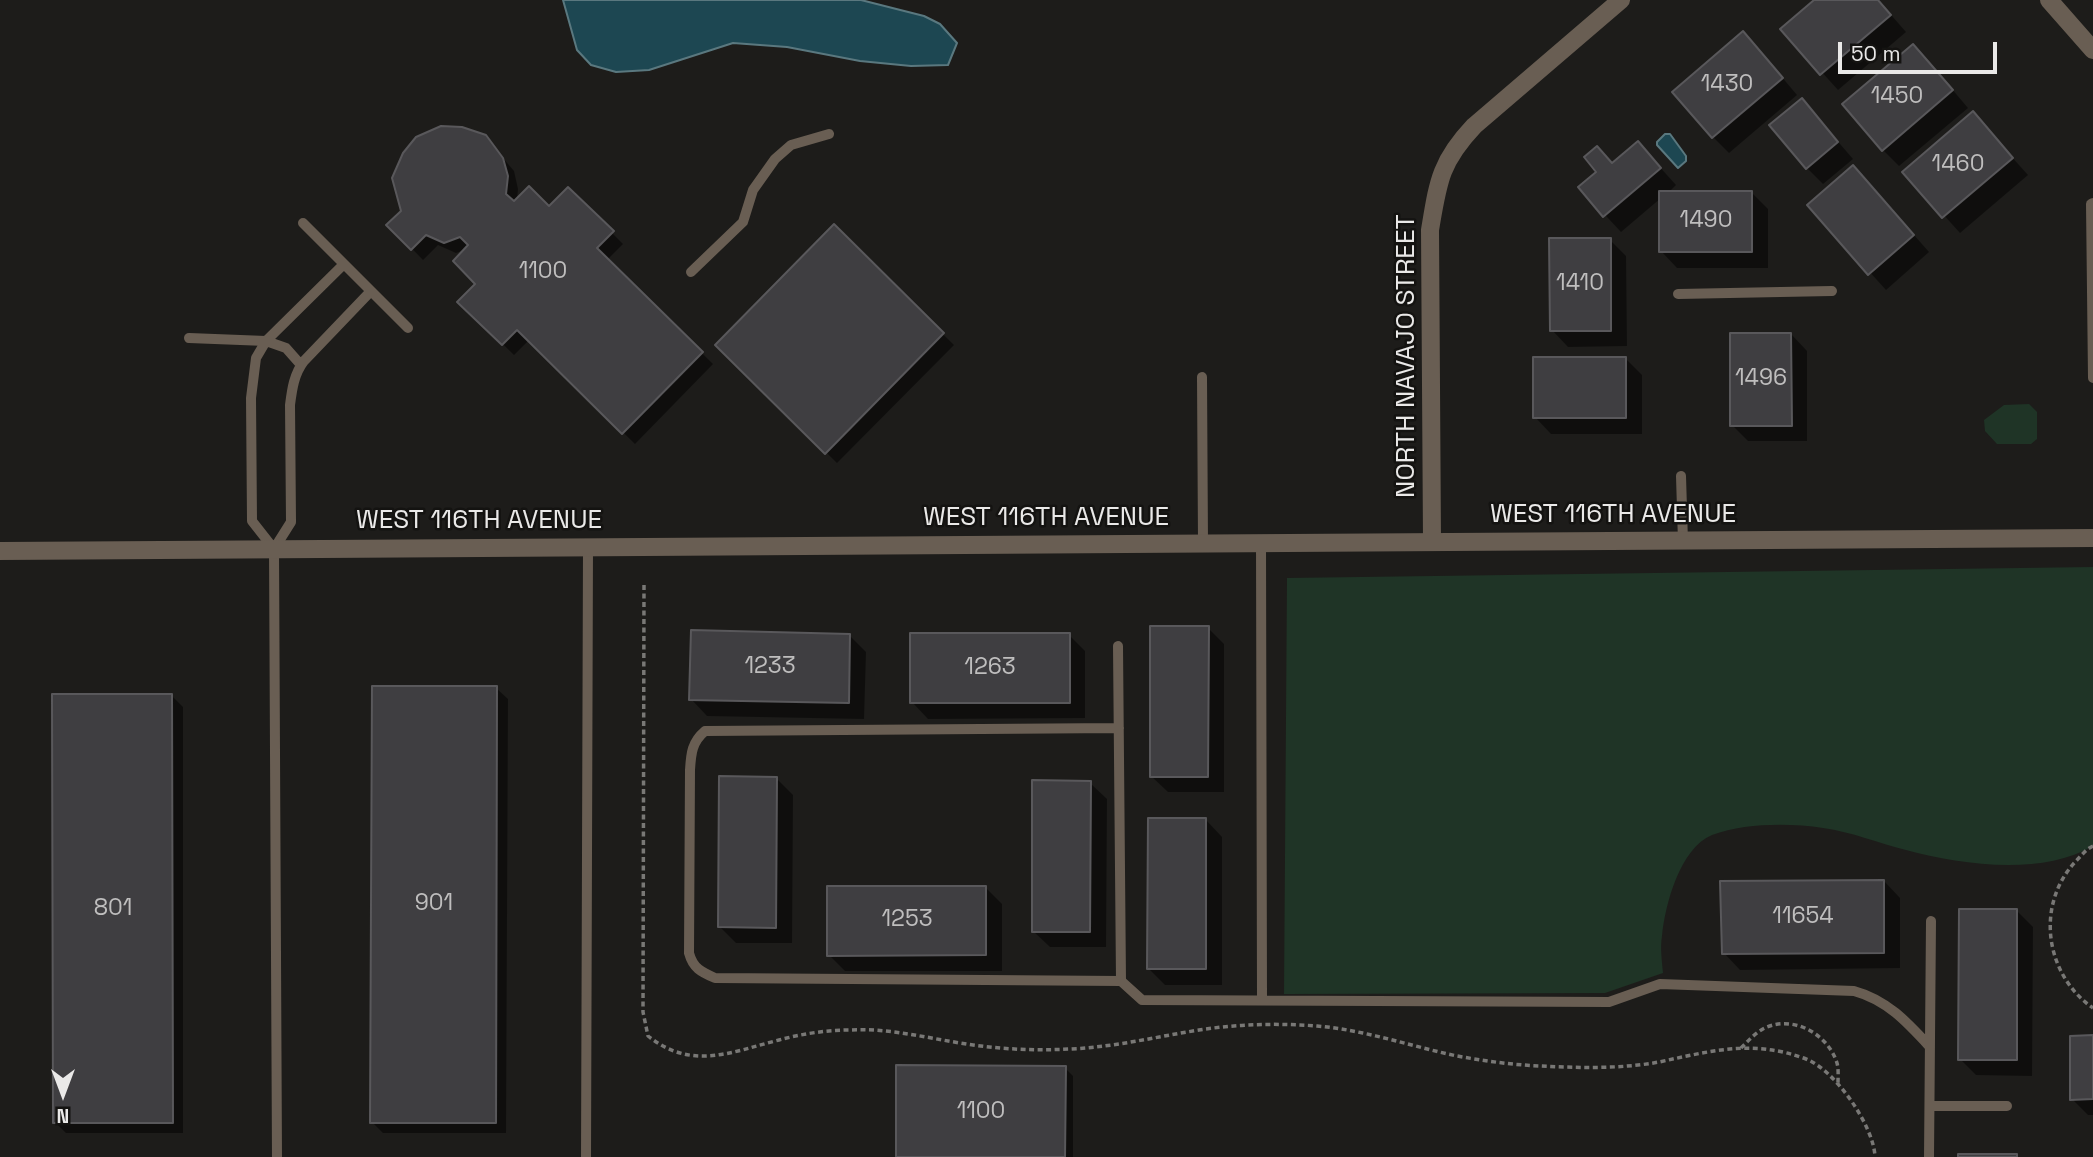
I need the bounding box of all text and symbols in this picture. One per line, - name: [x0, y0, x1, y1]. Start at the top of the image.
- scale bar: [1841, 28, 2000, 72]
- text: 50 m: [1851, 40, 1901, 67]
- house number: 1430: [1701, 71, 1753, 99]
- house number: 1450: [1871, 83, 1923, 111]
- house number: 1460: [1932, 151, 1984, 179]
- house number: 1490: [1680, 207, 1732, 235]
- street label: NORTH NAVAJO STREET: [1391, 214, 1423, 498]
- house number: 1100: [519, 258, 567, 286]
- house number: 1410: [1556, 270, 1604, 298]
- house number: 1496: [1735, 365, 1787, 393]
- street label: WEST 116TH AVENUE: [1490, 499, 1736, 531]
- street label: WEST 116TH AVENUE: [923, 502, 1169, 534]
- street label: WEST 116TH AVENUE: [356, 505, 602, 537]
- house number: 1233: [744, 653, 796, 681]
- house number: 1263: [964, 654, 1016, 682]
- house number: 901: [415, 890, 453, 918]
- house number: 801: [94, 895, 132, 923]
- house number: 11654: [1772, 903, 1834, 931]
- house number: 1253: [881, 906, 933, 934]
- north arrow: [28, 1059, 98, 1129]
- house number: 1100: [957, 1098, 1005, 1126]
- text: N: [57, 1103, 69, 1128]

